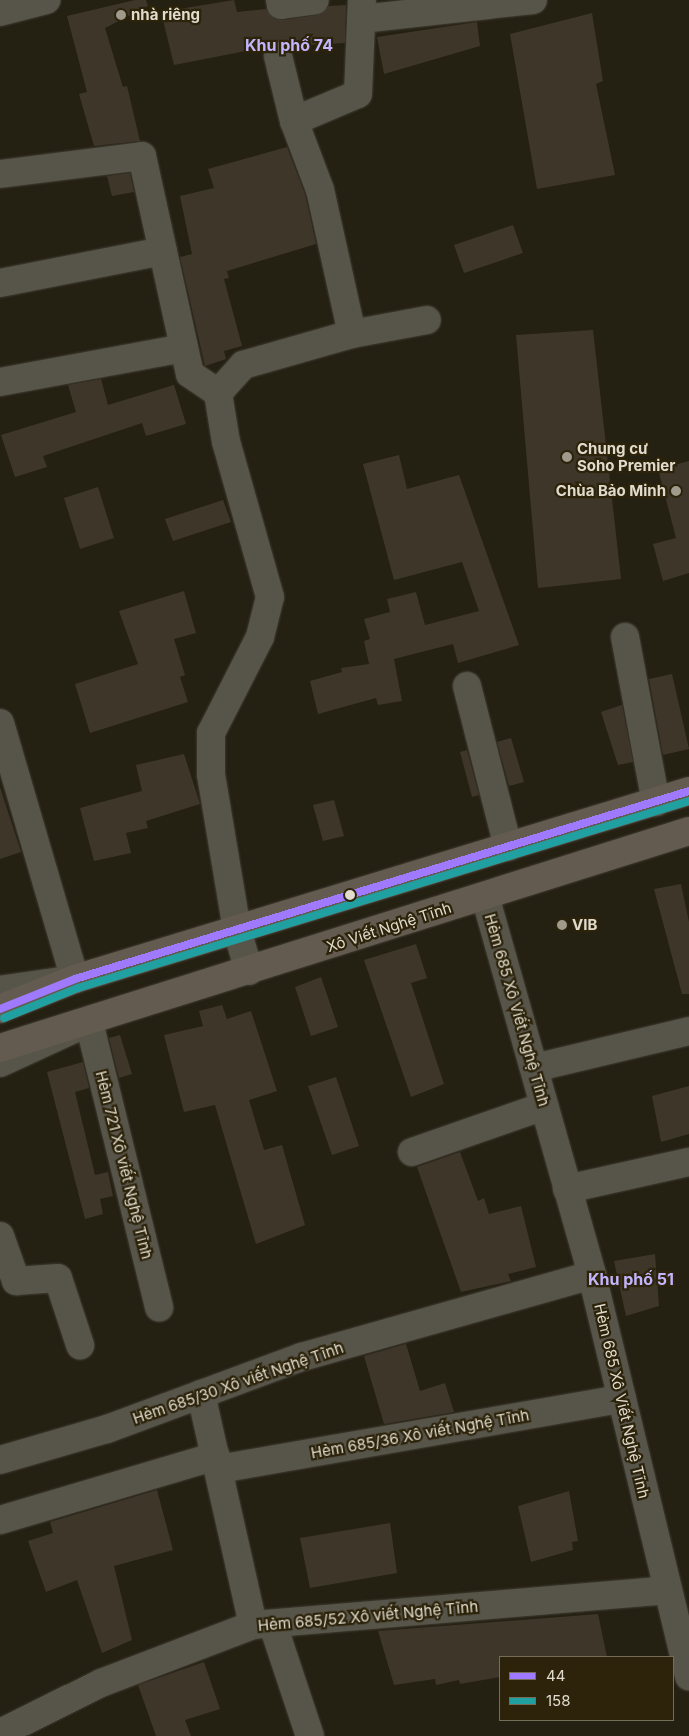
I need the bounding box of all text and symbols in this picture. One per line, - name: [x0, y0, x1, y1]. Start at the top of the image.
- place label: nhà riêng: [131, 6, 200, 24]
- marker: nhà riêng: [115, 9, 127, 21]
- district label: Khu phố 74: [245, 35, 333, 55]
- place label: Chung cư Soho Premier: [577, 439, 675, 474]
- marker: Chung cư Soho Premier: [561, 451, 573, 463]
- place label: Chùa Bảo Minh: [556, 482, 666, 500]
- marker: Chùa Bảo Minh: [670, 485, 682, 497]
- unlabelled marker: [345, 890, 355, 900]
- street label: Xô Viết Nghệ Tĩnh: [324, 898, 454, 956]
- street label: Hẻm 685 Xô Viết Nghệ Tĩnh: [481, 912, 553, 1108]
- place label: VIB: [572, 916, 597, 934]
- marker: VIB: [556, 919, 568, 931]
- street label: Hẻm 721 Xô viết Nghệ Tĩnh: [92, 1069, 156, 1261]
- district label: Khu phố 51: [588, 1269, 674, 1289]
- street label: Hẻm 685 Xô Viết Nghệ Tĩnh: [591, 1302, 653, 1500]
- street label: Hẻm 685/30 Xô viết Nghệ Tĩnh: [130, 1338, 346, 1428]
- street label: Hẻm 685/36 Xô viết Nghệ Tĩnh: [309, 1406, 531, 1462]
- street label: Hẻm 685/52 Xô viết Nghệ Tĩnh: [257, 1597, 479, 1635]
- legend: [499, 1656, 674, 1721]
- text: 44: [546, 1666, 565, 1685]
- text: 158: [546, 1691, 571, 1710]

